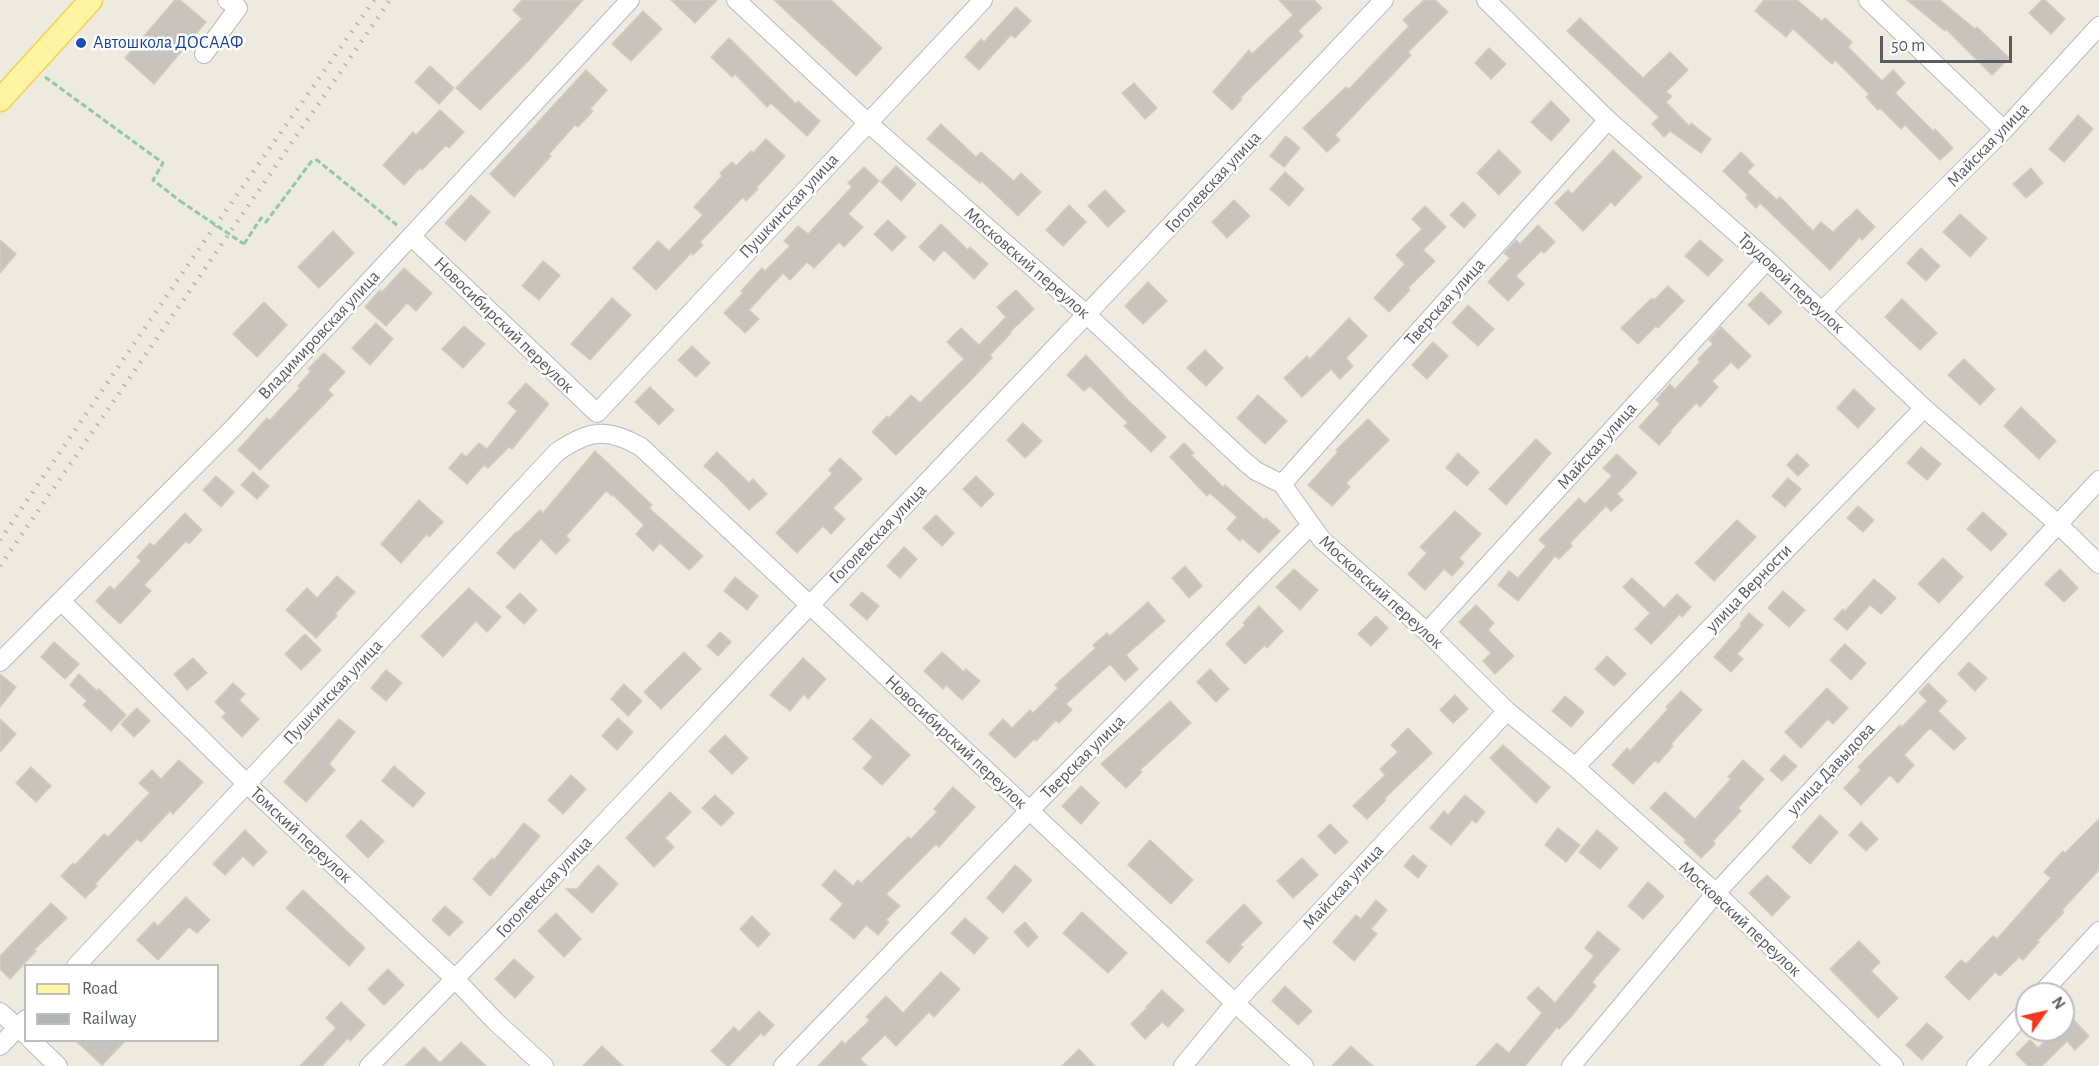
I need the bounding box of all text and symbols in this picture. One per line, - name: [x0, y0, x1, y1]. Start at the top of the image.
- scale bar: [1883, 24, 2015, 62]
- place label: Автошкола ДОСААФ: [93, 32, 243, 54]
- marker: Автошкола ДОСААФ: [74, 36, 88, 50]
- text: 50 m: [1891, 37, 1925, 55]
- street label: Майская улица: [1942, 98, 2034, 192]
- street label: Гоголевская улица: [1160, 127, 1266, 237]
- street label: Пушкинская улица: [735, 149, 843, 263]
- street label: Московский переулок: [960, 202, 1094, 324]
- street label: Трудовой переулок: [1733, 228, 1849, 338]
- street label: Новосибирский переулок: [429, 252, 579, 398]
- street label: Тверская улица: [1400, 254, 1490, 350]
- street label: Владимировская улица: [254, 266, 384, 404]
- street label: Майская улица: [1552, 398, 1642, 494]
- street label: Гоголевская улица: [825, 479, 931, 589]
- street label: Московский переулок: [1314, 530, 1448, 654]
- street label: улица Верности: [1701, 539, 1797, 637]
- street label: Пушкинская улица: [279, 635, 387, 749]
- street label: Новосибирский переулок: [880, 670, 1032, 814]
- street label: Тверская улица: [1036, 710, 1130, 804]
- street label: улица Давыдова: [1783, 718, 1879, 820]
- street label: Томский переулок: [245, 782, 357, 888]
- street label: Гоголевская улица: [491, 832, 597, 942]
- street label: Майская улица: [1298, 840, 1388, 934]
- street label: Московский переулок: [1674, 857, 1806, 981]
- legend: [24, 964, 219, 1042]
- text: Road: [82, 980, 118, 998]
- north arrow: [2015, 982, 2075, 1042]
- text: N: [2049, 994, 2068, 1012]
- text: Railway: [82, 1010, 136, 1028]

